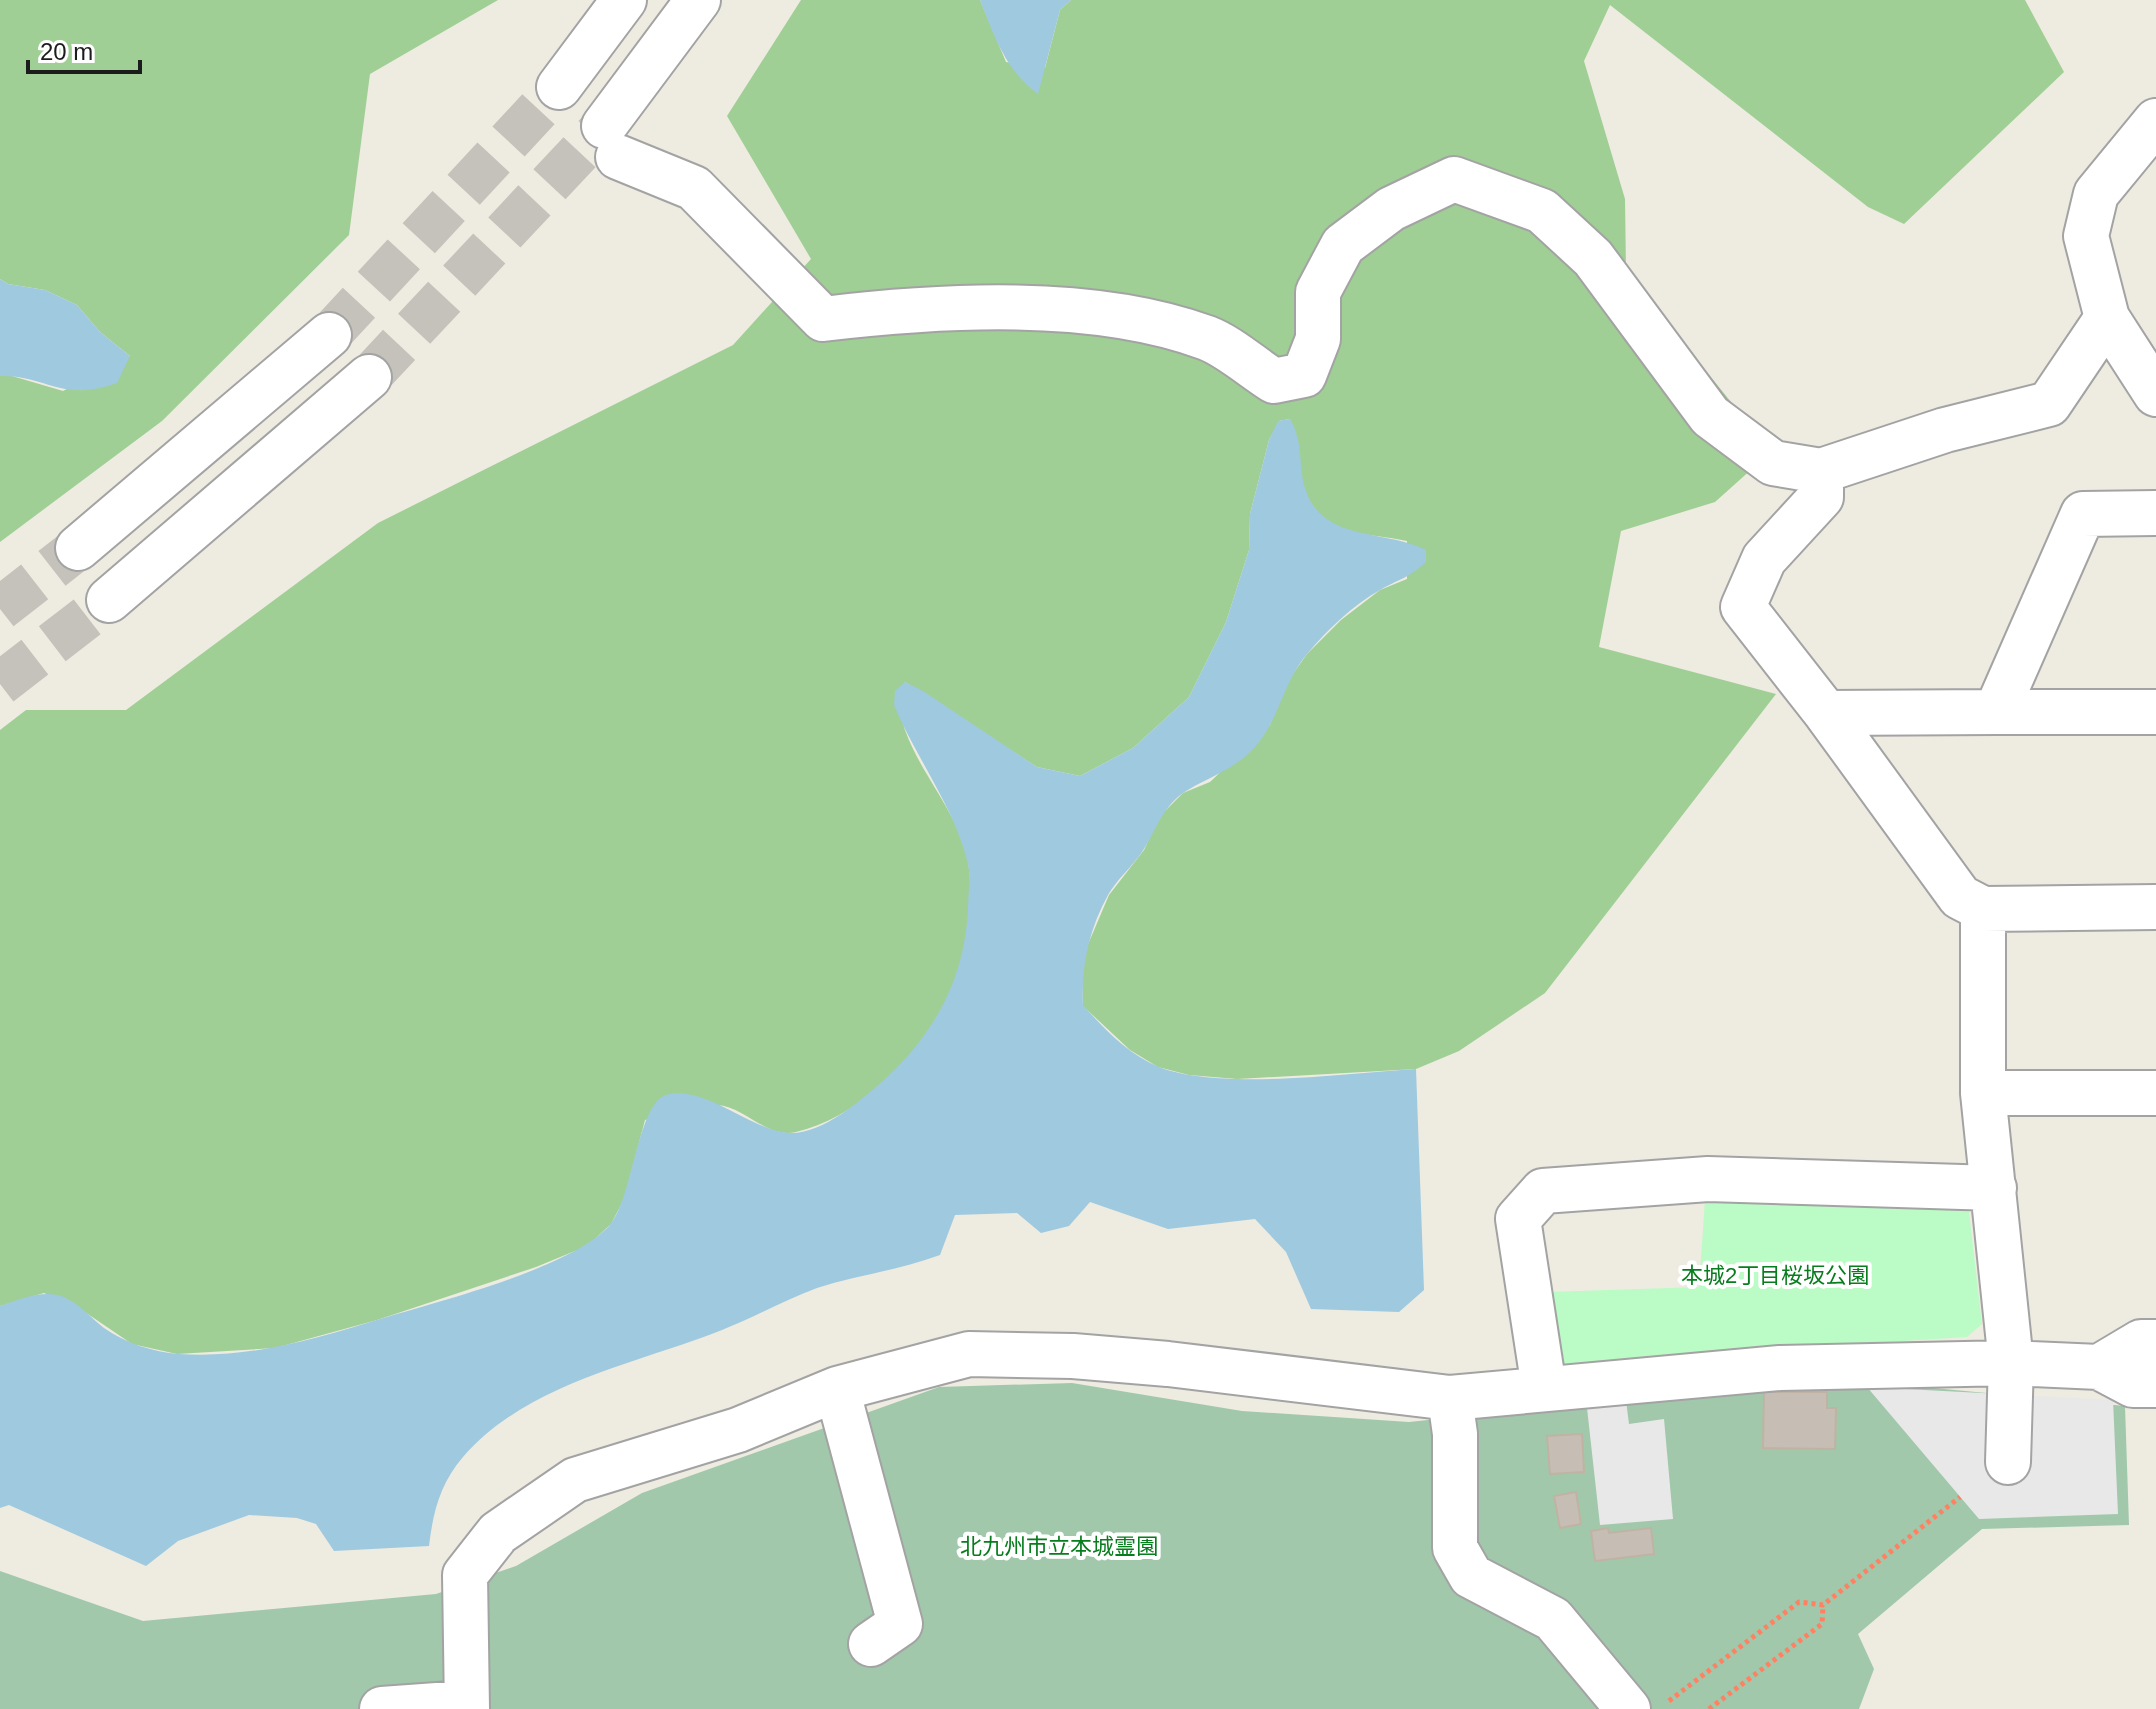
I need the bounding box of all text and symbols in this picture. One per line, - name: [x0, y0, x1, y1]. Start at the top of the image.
- scale bar: [28, 24, 140, 74]
- text: 20 m: [40, 38, 93, 65]
- park label: 本城2丁目桜坂公園: [1681, 1263, 1869, 1288]
- park label: 北九州市立本城霊園: [960, 1534, 1158, 1559]

